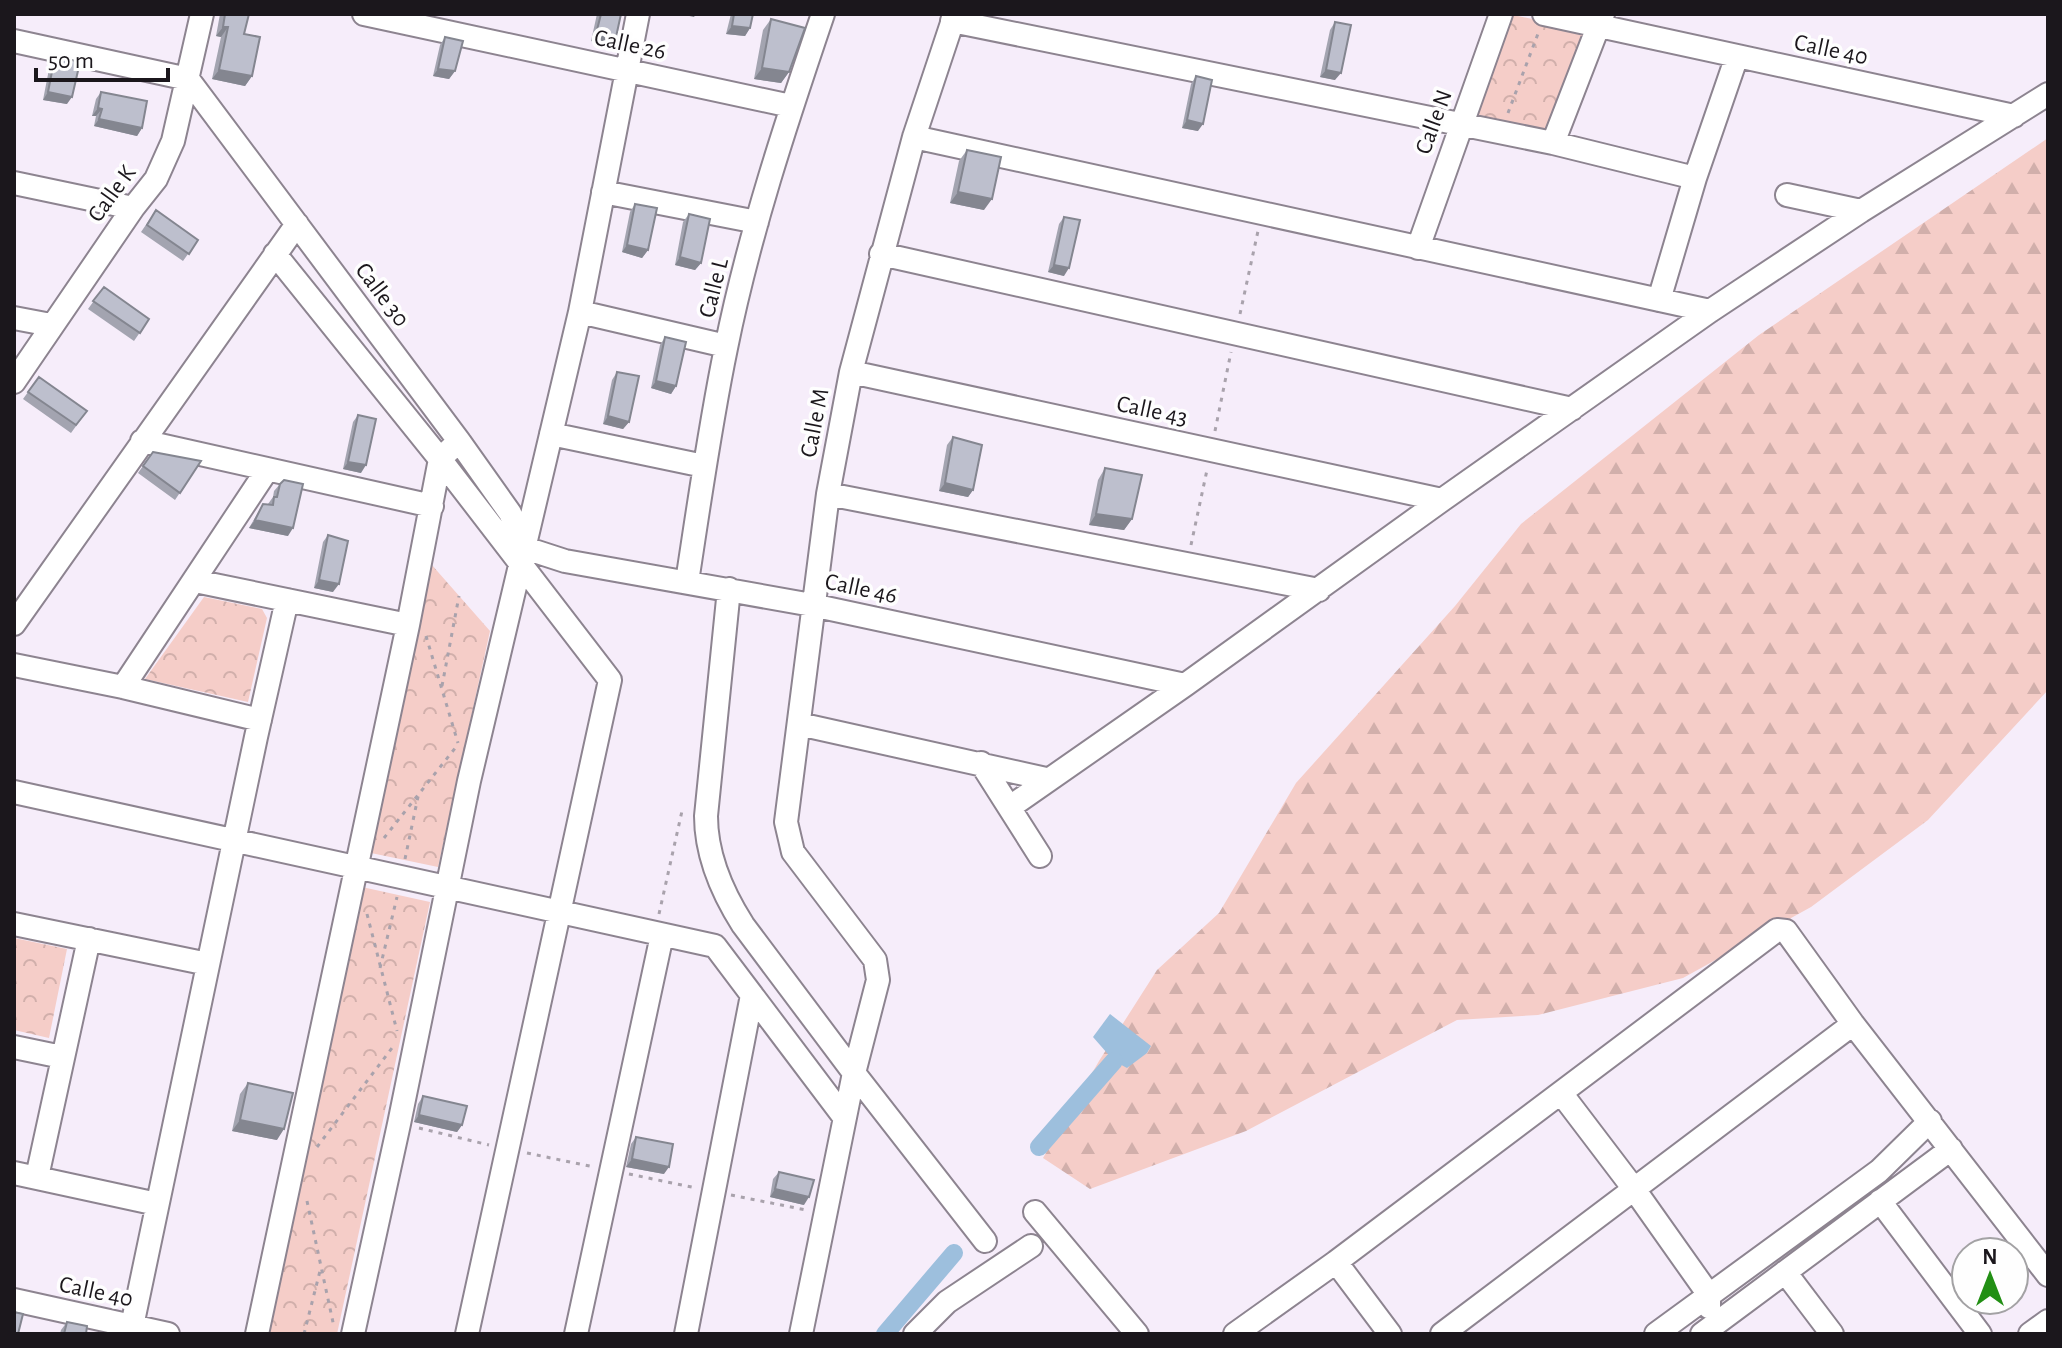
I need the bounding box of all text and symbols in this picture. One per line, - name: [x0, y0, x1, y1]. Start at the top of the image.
- street label: Calle 26: [592, 26, 668, 64]
- street label: Calle 40: [1792, 30, 1870, 70]
- scale bar: [36, 32, 168, 82]
- text: 50 m: [48, 49, 94, 73]
- street label: Calle N: [1411, 86, 1457, 158]
- street label: Calle K: [84, 161, 141, 227]
- street label: Calle L: [695, 256, 733, 320]
- street label: Calle 30: [350, 259, 414, 331]
- street label: Calle M: [797, 387, 833, 459]
- street label: Calle 43: [1114, 392, 1190, 430]
- street label: Calle 46: [823, 570, 899, 608]
- north arrow: [1950, 1236, 2030, 1316]
- text: N: [1982, 1246, 1998, 1268]
- street label: Calle 40: [57, 1272, 135, 1312]

